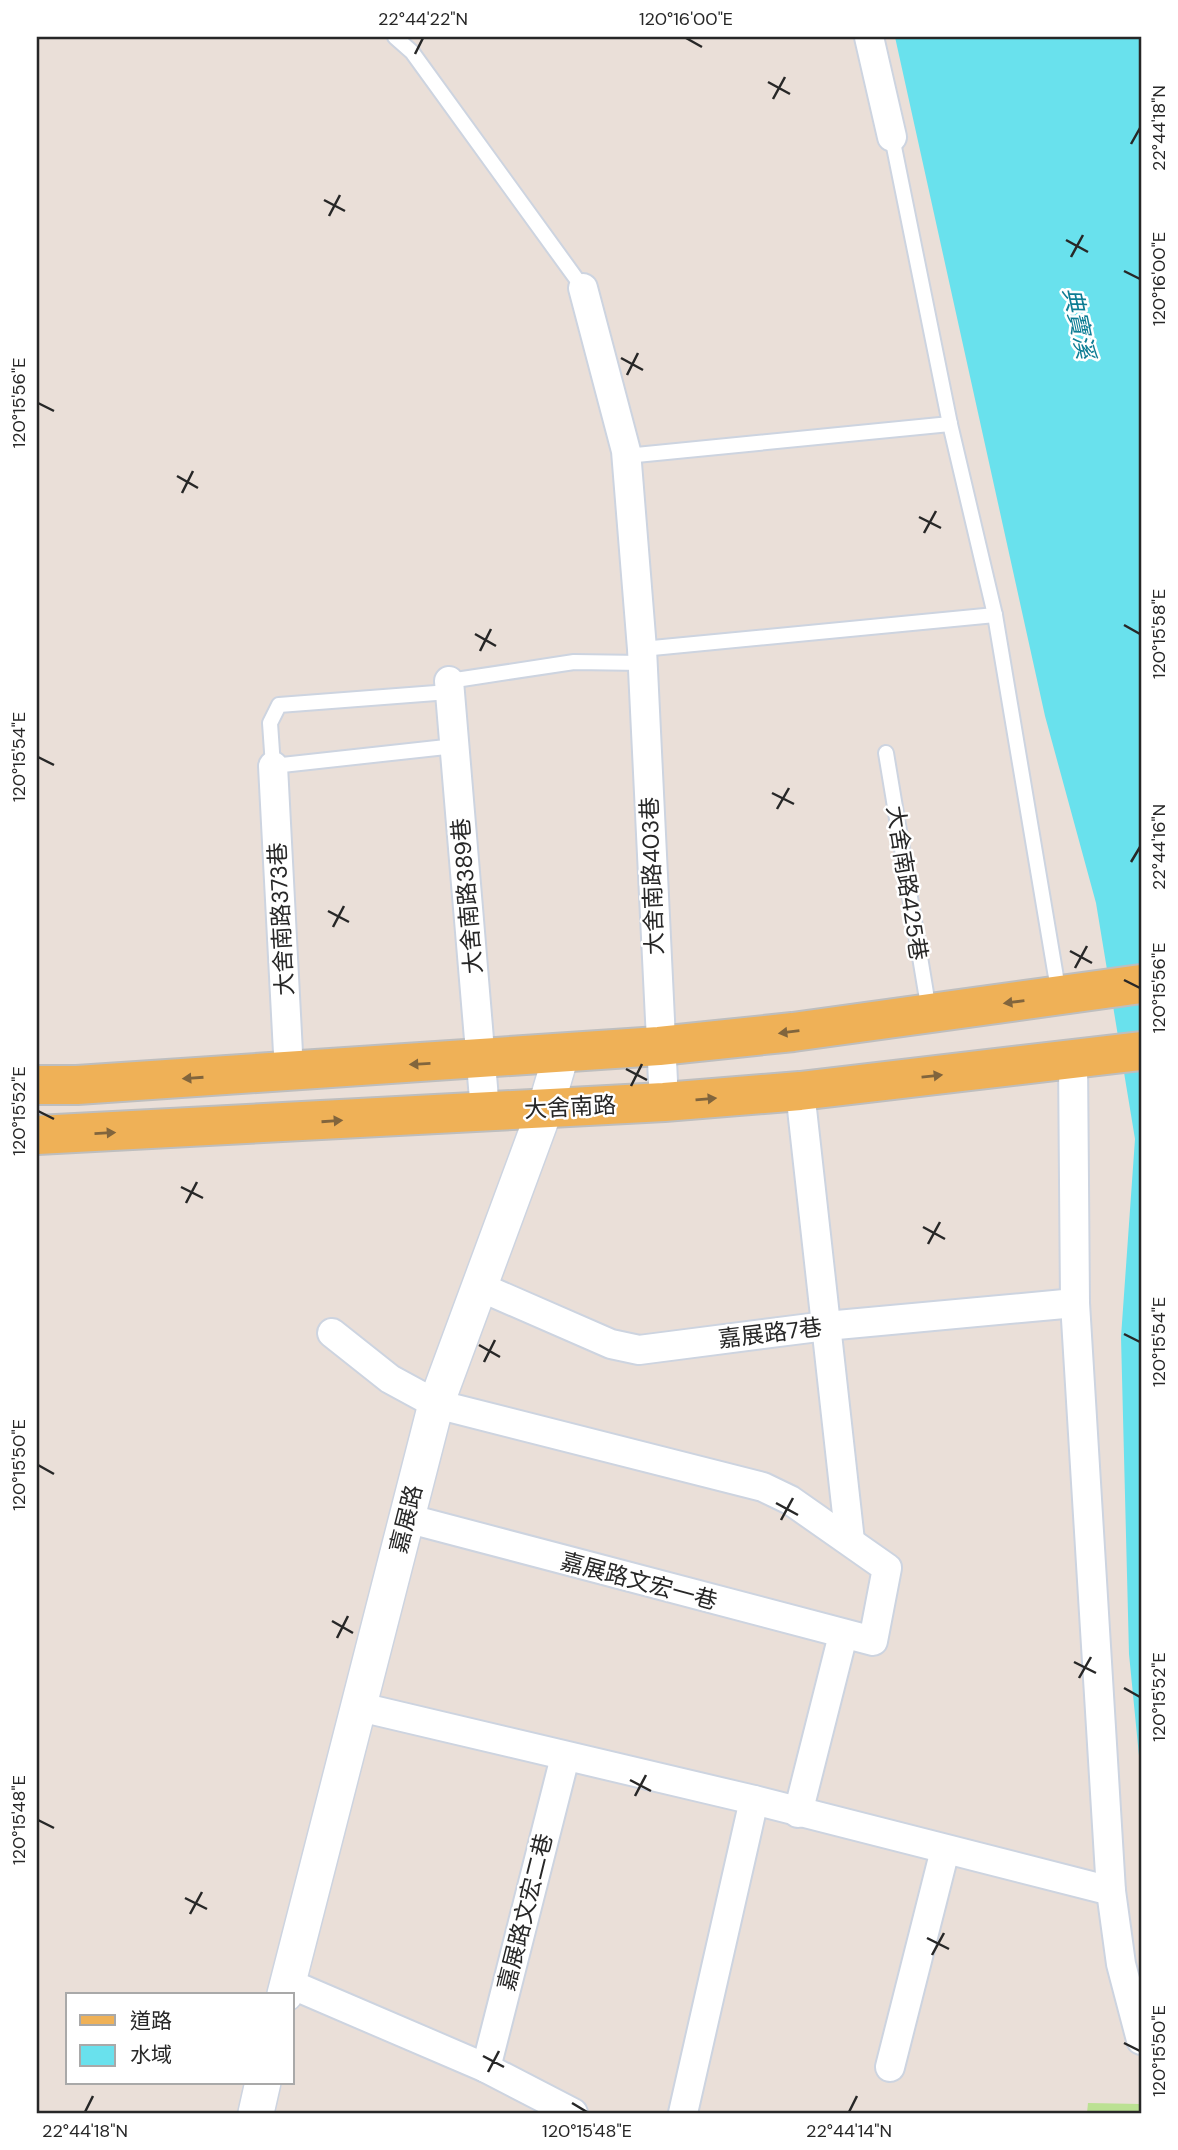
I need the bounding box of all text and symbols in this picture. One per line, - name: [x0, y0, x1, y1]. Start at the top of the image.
- text: 22°44'22"N: [378, 7, 468, 31]
- text: 120°16'00"E: [639, 7, 733, 31]
- text: 22°44'18"N: [1147, 85, 1171, 171]
- text: 120°16'00"E: [1147, 232, 1171, 326]
- water label: 典寶溪: [1056, 285, 1102, 364]
- text: 120°15'56"E: [7, 358, 31, 448]
- text: 120°15'58"E: [1147, 589, 1171, 679]
- text: 120°15'54"E: [7, 712, 31, 802]
- street label: 大舍南路403巷: [634, 796, 670, 956]
- street label: 大舍南路425巷: [880, 803, 934, 963]
- text: 22°44'16"N: [1147, 804, 1171, 890]
- street label: 大舍南路389巷: [445, 817, 489, 975]
- street label: 大舍南路373巷: [262, 842, 300, 996]
- text: 120°15'56"E: [1147, 943, 1171, 1033]
- one-way arrow: [1003, 996, 1025, 1007]
- one-way arrow: [777, 1027, 799, 1038]
- one-way arrow: [408, 1059, 430, 1070]
- text: 120°15'52"E: [7, 1066, 31, 1156]
- one-way arrow: [921, 1070, 943, 1081]
- one-way arrow: [181, 1072, 203, 1083]
- street label: 大舍南路: [523, 1090, 617, 1124]
- one-way arrow: [695, 1093, 717, 1104]
- one-way arrow: [321, 1115, 343, 1126]
- one-way arrow: [94, 1128, 116, 1139]
- text: 120°15'54"E: [1147, 1297, 1171, 1387]
- street label: 嘉展路7巷: [716, 1312, 824, 1354]
- text: 120°15'50"E: [7, 1419, 31, 1511]
- street label: 嘉展路: [383, 1482, 429, 1556]
- street label: 嘉展路文宏一巷: [557, 1546, 721, 1616]
- text: 120°15'52"E: [1147, 1652, 1171, 1742]
- text: 120°15'48"E: [7, 1775, 31, 1865]
- street label: 嘉展路文宏二巷: [491, 1830, 559, 1994]
- legend: [66, 1993, 294, 2084]
- text: 120°15'50"E: [1147, 2005, 1171, 2097]
- text: 道路: [130, 2007, 172, 2035]
- text: 水域: [130, 2041, 172, 2069]
- text: 22°44'18"N: [42, 2119, 128, 2143]
- text: 120°15'48"E: [542, 2119, 632, 2143]
- text: 22°44'14"N: [806, 2119, 892, 2143]

